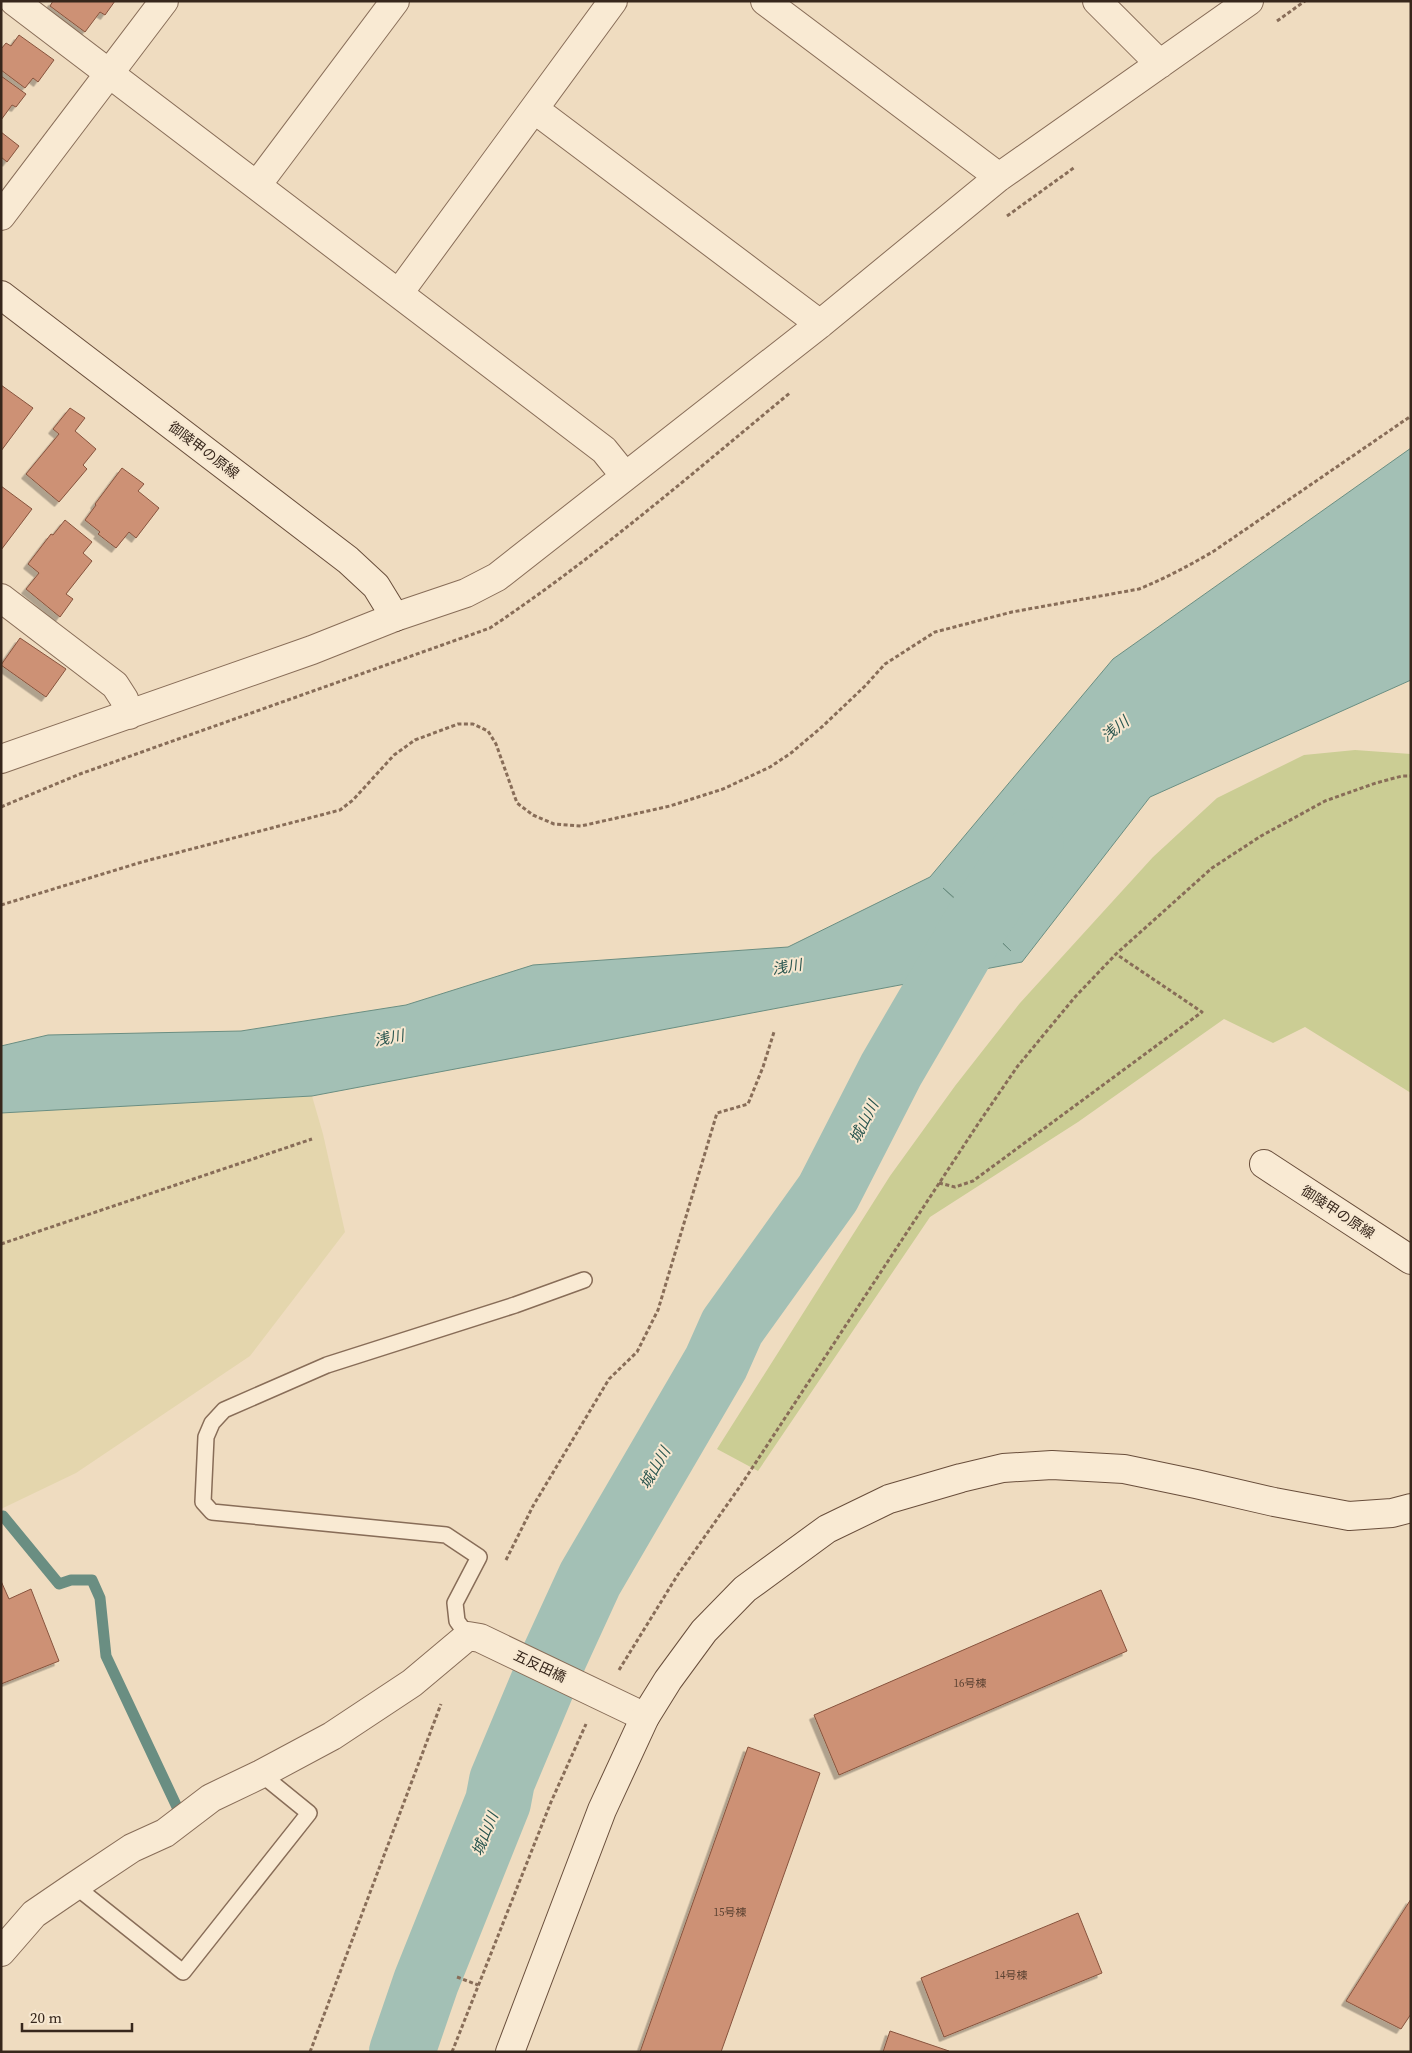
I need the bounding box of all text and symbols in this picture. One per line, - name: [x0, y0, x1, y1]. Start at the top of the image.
- street label: 御陵甲の原線: [164, 417, 244, 483]
- water label: 浅川: [1096, 710, 1134, 746]
- water label: 浅川: [770, 953, 805, 979]
- water label: 浅川: [372, 1024, 408, 1051]
- water label: 城山川: [844, 1095, 884, 1147]
- street label: 御陵甲の原線: [1297, 1181, 1379, 1243]
- water label: 城山川: [634, 1441, 676, 1492]
- street label: 五反田橋: [510, 1645, 570, 1687]
- house number: 16号棟: [954, 1676, 987, 1691]
- water label: 城山川: [466, 1807, 503, 1859]
- house number: 15号棟: [714, 1905, 747, 1920]
- house number: 14号棟: [995, 1968, 1028, 1983]
- scale bar: [22, 2000, 132, 2032]
- text: 20 m: [30, 2007, 62, 2028]

